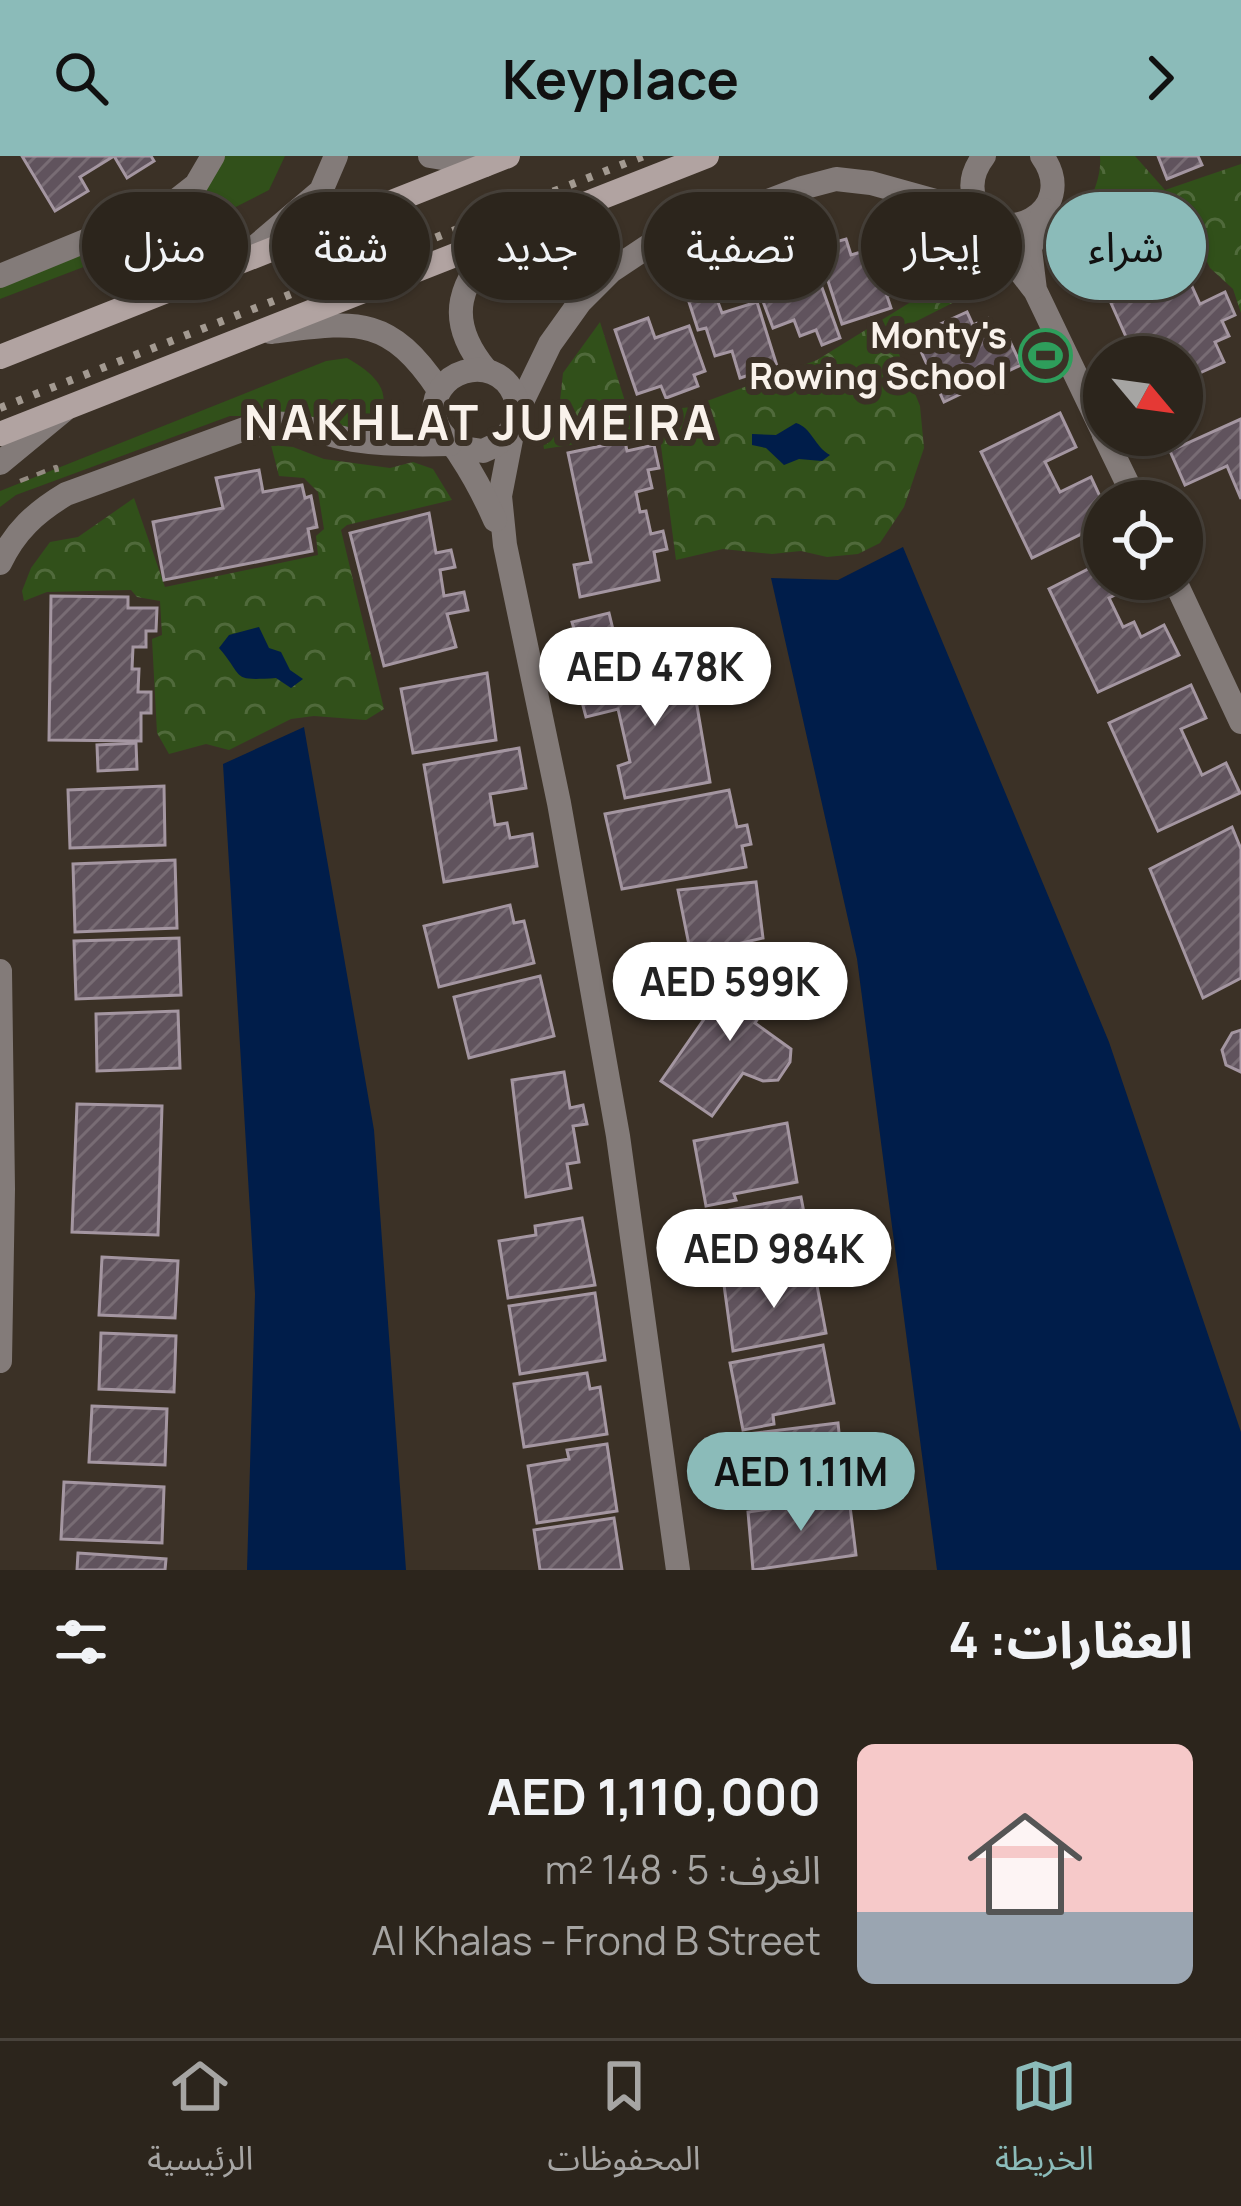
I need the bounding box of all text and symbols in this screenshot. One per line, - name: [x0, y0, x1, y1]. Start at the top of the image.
- text: Keyplace: [502, 41, 739, 115]
- icon: search: [48, 45, 114, 111]
- icon: forward: [1127, 45, 1193, 111]
- chip: منزل: [82, 192, 248, 300]
- chip: شقة: [272, 192, 430, 300]
- chip: جديد: [454, 192, 620, 300]
- chip: تصفية: [644, 192, 837, 300]
- chip: إيجار: [861, 192, 1022, 300]
- chip: شراء: [1046, 192, 1206, 300]
- place label: Monty's Rowing School: [749, 310, 1007, 400]
- sports icon: Monty's Rowing School: [1018, 327, 1074, 383]
- north arrow: [1083, 336, 1203, 456]
- map controls: [1083, 336, 1203, 600]
- district label: NAKHLAT JUMEIRA: [244, 389, 718, 454]
- button: locate: [1083, 480, 1203, 600]
- pin: AED 478K: [531, 627, 779, 729]
- text: AED 478K: [566, 639, 744, 693]
- pin: AED 599K: [606, 942, 854, 1044]
- text: AED 599K: [640, 954, 820, 1008]
- pin: AED 984K: [650, 1209, 898, 1311]
- text: AED 984K: [683, 1221, 865, 1275]
- pin: AED 1.11M: [664, 1432, 938, 1534]
- text: AED 1.11M: [714, 1444, 888, 1498]
- text: العقارات: 4: [948, 1604, 1193, 1673]
- icon: filters: [48, 1609, 114, 1675]
- text: AED 1,110,000: [487, 1761, 821, 1830]
- icon: home: [953, 1792, 1097, 1936]
- text: الغرف: 5 · 148 m²: [545, 1842, 821, 1896]
- text: Al Khalas - Frond B Street: [372, 1913, 821, 1967]
- tab: الرئيسية: [147, 2053, 253, 2194]
- tab: المحفوظات: [548, 2053, 701, 2194]
- tab: الخريطة: [995, 2053, 1094, 2194]

